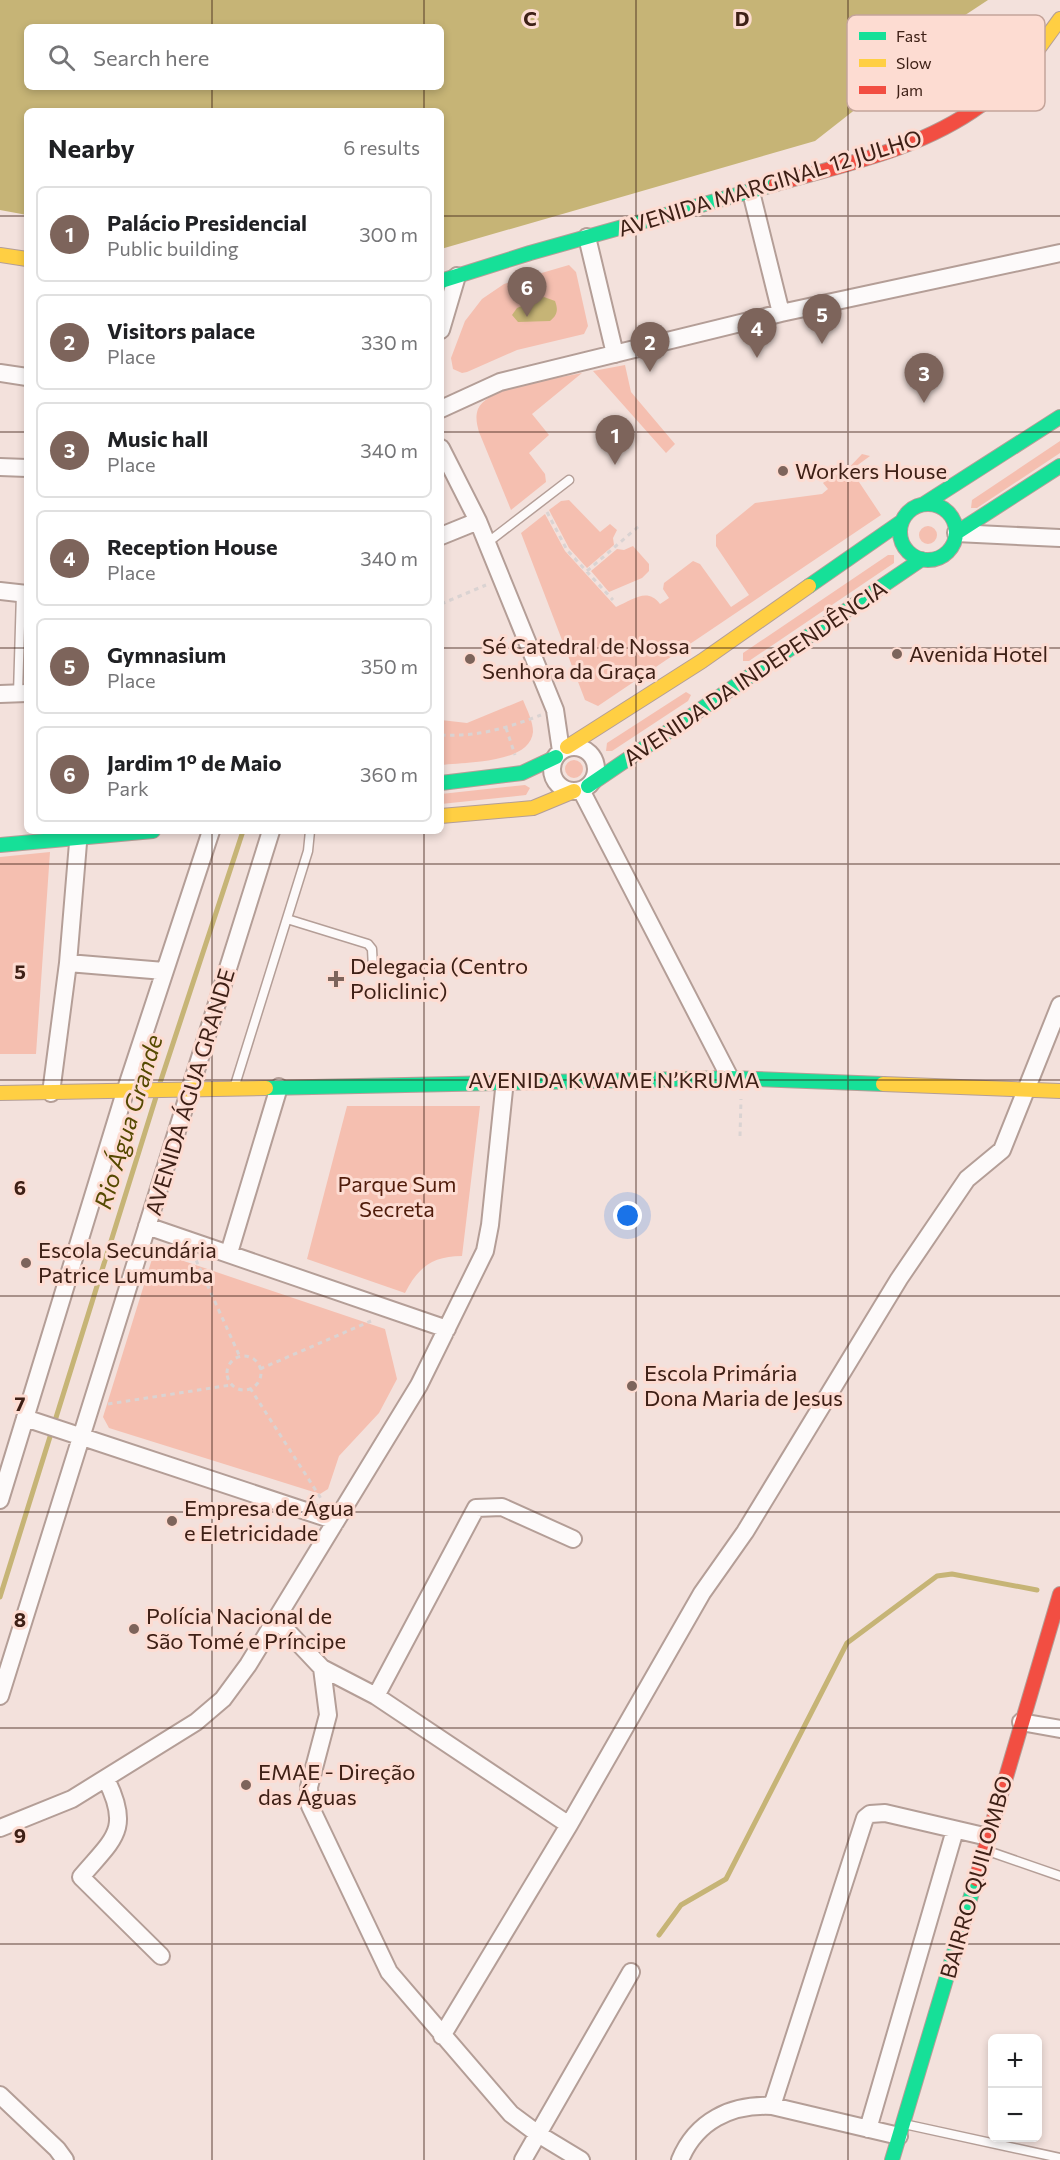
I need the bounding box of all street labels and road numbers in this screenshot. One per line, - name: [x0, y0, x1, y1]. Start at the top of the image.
- street label: AVENIDA MARGINAL 12 JULHO: [615, 123, 925, 242]
- street label: AVENIDA DA INDEPENDÊNCIA: [618, 574, 892, 771]
- street label: AVENIDA ÁGUA GRANDE: [139, 965, 240, 1219]
- street label: AVENIDA KWAME N’KRUMA: [468, 1066, 760, 1093]
- street label: BAIRRO QUILOMBO: [934, 1772, 1017, 1982]

